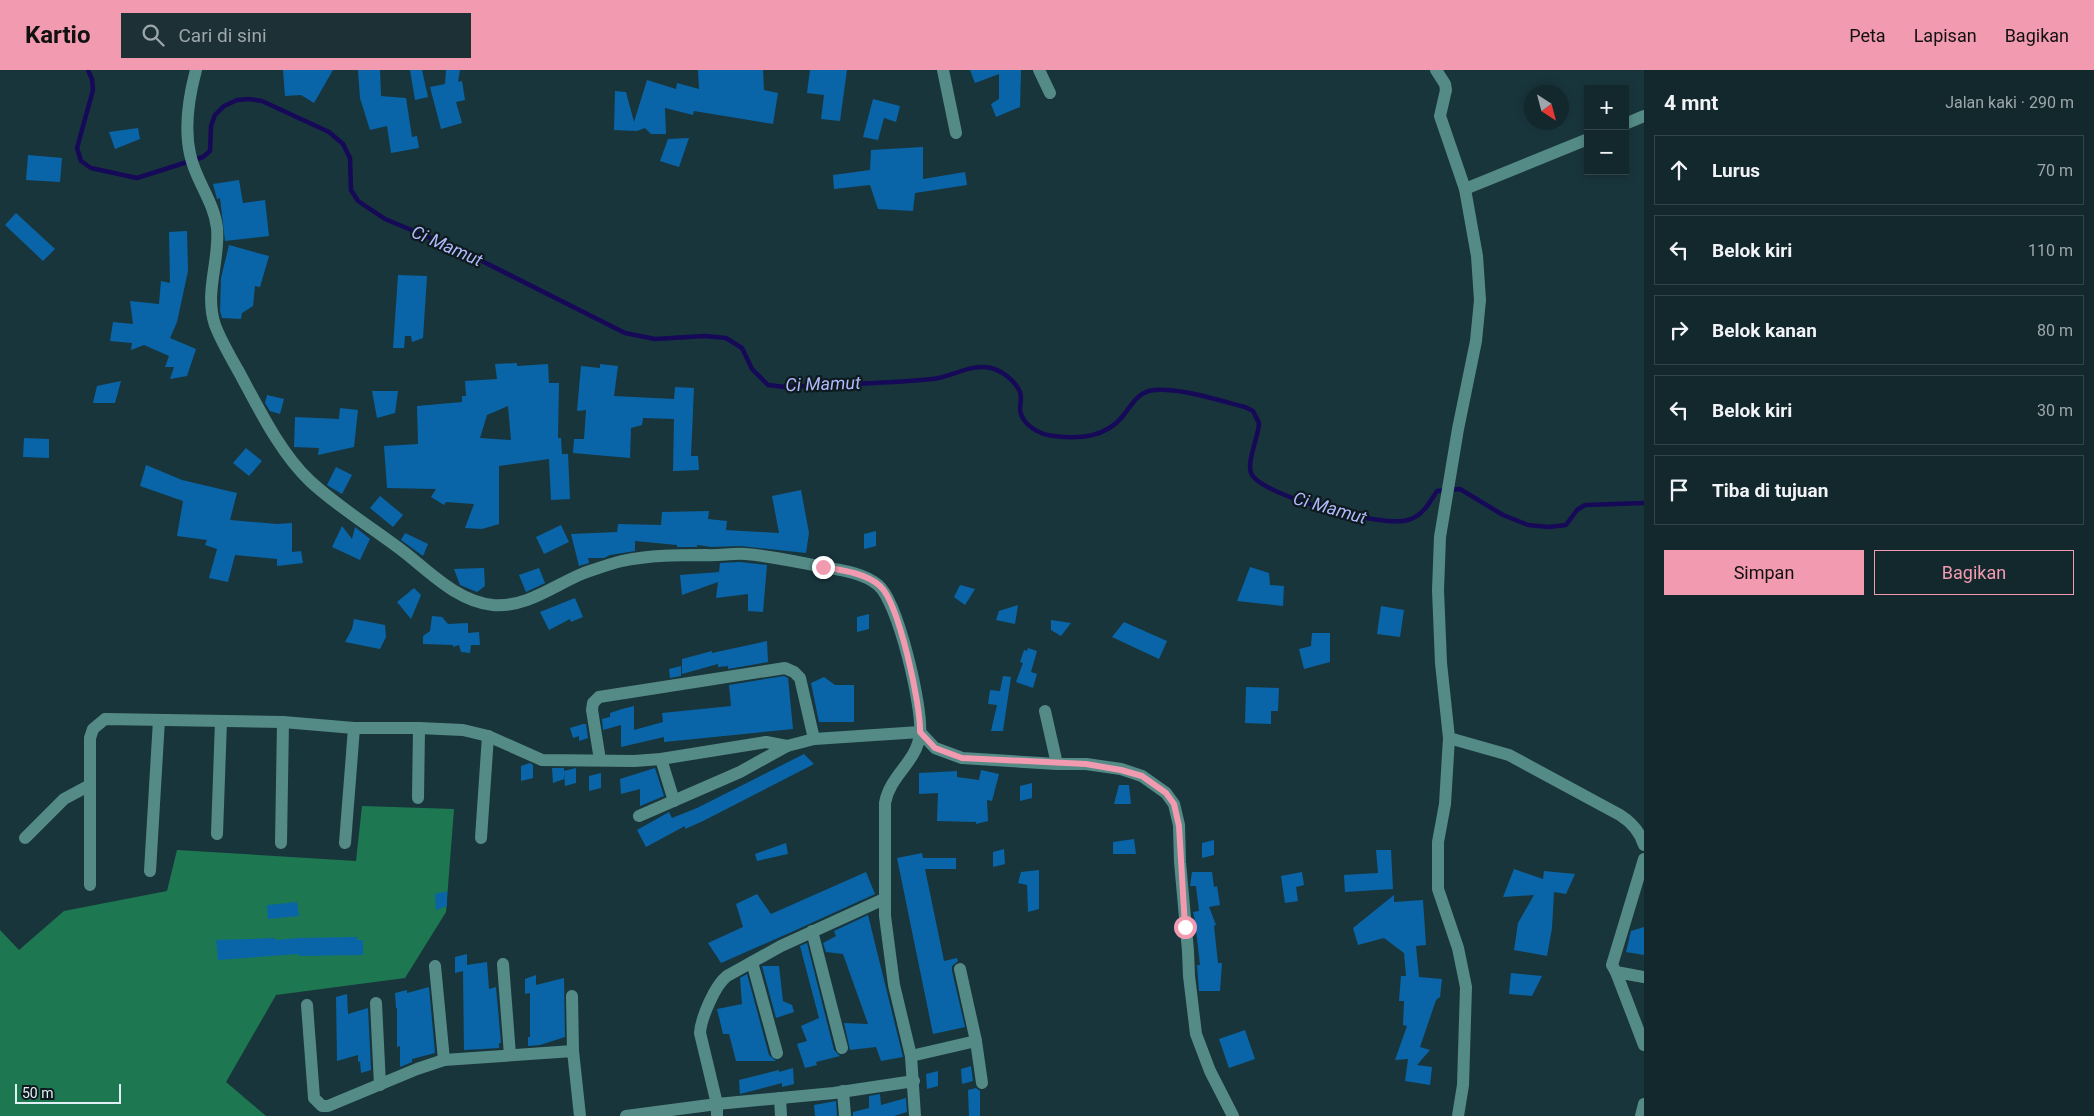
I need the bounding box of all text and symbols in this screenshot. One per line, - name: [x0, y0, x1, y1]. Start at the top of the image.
- search box: [121, 13, 471, 58]
- text: Kartio: [25, 21, 91, 49]
- icon: search: [139, 21, 167, 49]
- text: Cari di sini: [179, 24, 267, 47]
- text: Peta: [1849, 25, 1886, 46]
- text: Lapisan: [1914, 25, 1977, 46]
- text: Bagikan: [2005, 25, 2069, 46]
- north arrow: [1524, 85, 1569, 130]
- map controls: [1584, 85, 1629, 175]
- button: +: [1584, 85, 1629, 130]
- text: 4 mnt: [1664, 91, 1718, 115]
- text: Jalan kaki · 290 m: [1945, 93, 2074, 112]
- button: −: [1584, 130, 1629, 175]
- icon: ahead: [1665, 156, 1693, 184]
- text: Lurus: [1712, 159, 1760, 182]
- text: 70 m: [2037, 161, 2073, 180]
- water label: Ci Mamut: [408, 221, 486, 271]
- icon: left: [1665, 236, 1693, 264]
- text: Belok kiri: [1712, 239, 1792, 262]
- text: 110 m: [2028, 241, 2073, 260]
- icon: right: [1665, 316, 1693, 344]
- text: Belok kanan: [1712, 319, 1817, 342]
- text: 80 m: [2037, 321, 2073, 340]
- water label: Ci Mamut: [785, 372, 861, 395]
- icon: left: [1665, 396, 1693, 424]
- text: Belok kiri: [1712, 399, 1792, 422]
- text: 30 m: [2037, 401, 2073, 420]
- icon: arrive: [1665, 476, 1693, 504]
- text: Tiba di tujuan: [1712, 479, 1828, 502]
- water label: Ci Mamut: [1291, 487, 1370, 528]
- button: Simpan: [1664, 550, 1864, 595]
- button: Bagikan: [1874, 550, 2074, 595]
- route end: [812, 556, 835, 579]
- route start: [1174, 916, 1197, 939]
- scale bar: [15, 1081, 121, 1104]
- text: 50 m: [22, 1085, 54, 1101]

